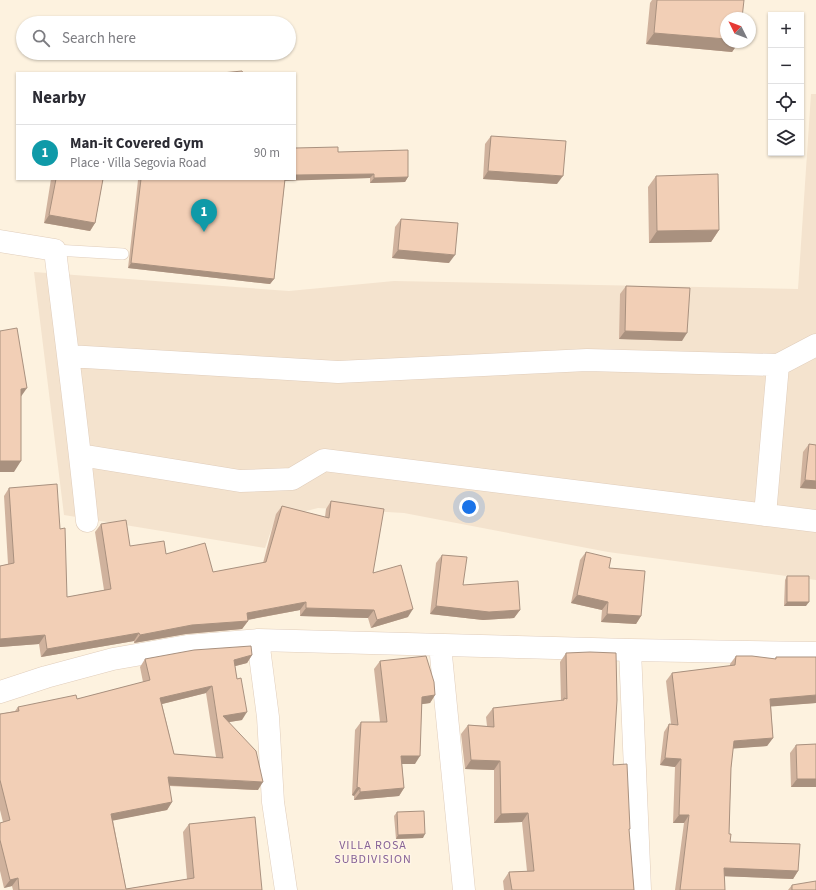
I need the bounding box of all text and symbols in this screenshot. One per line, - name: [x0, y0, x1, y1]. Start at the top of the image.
- north arrow: [720, 12, 756, 48]
- map controls: [768, 12, 804, 156]
- button: +: [768, 12, 804, 48]
- search box: [16, 16, 296, 60]
- icon: search: [30, 27, 52, 49]
- text: Search here: [62, 28, 136, 49]
- button: −: [768, 48, 804, 84]
- button: locate: [768, 84, 804, 120]
- text: Nearby: [32, 86, 86, 110]
- button: layers: [768, 120, 804, 156]
- text: Man-it Covered Gym: [70, 133, 204, 154]
- text: 1: [42, 144, 48, 162]
- text: 90 m: [254, 144, 280, 162]
- text: Place · Villa Segovia Road: [70, 154, 206, 172]
- pin: 1: [191, 199, 217, 232]
- your location: [459, 497, 479, 517]
- district label: VILLA ROSA SUBDIVISION: [334, 837, 412, 868]

